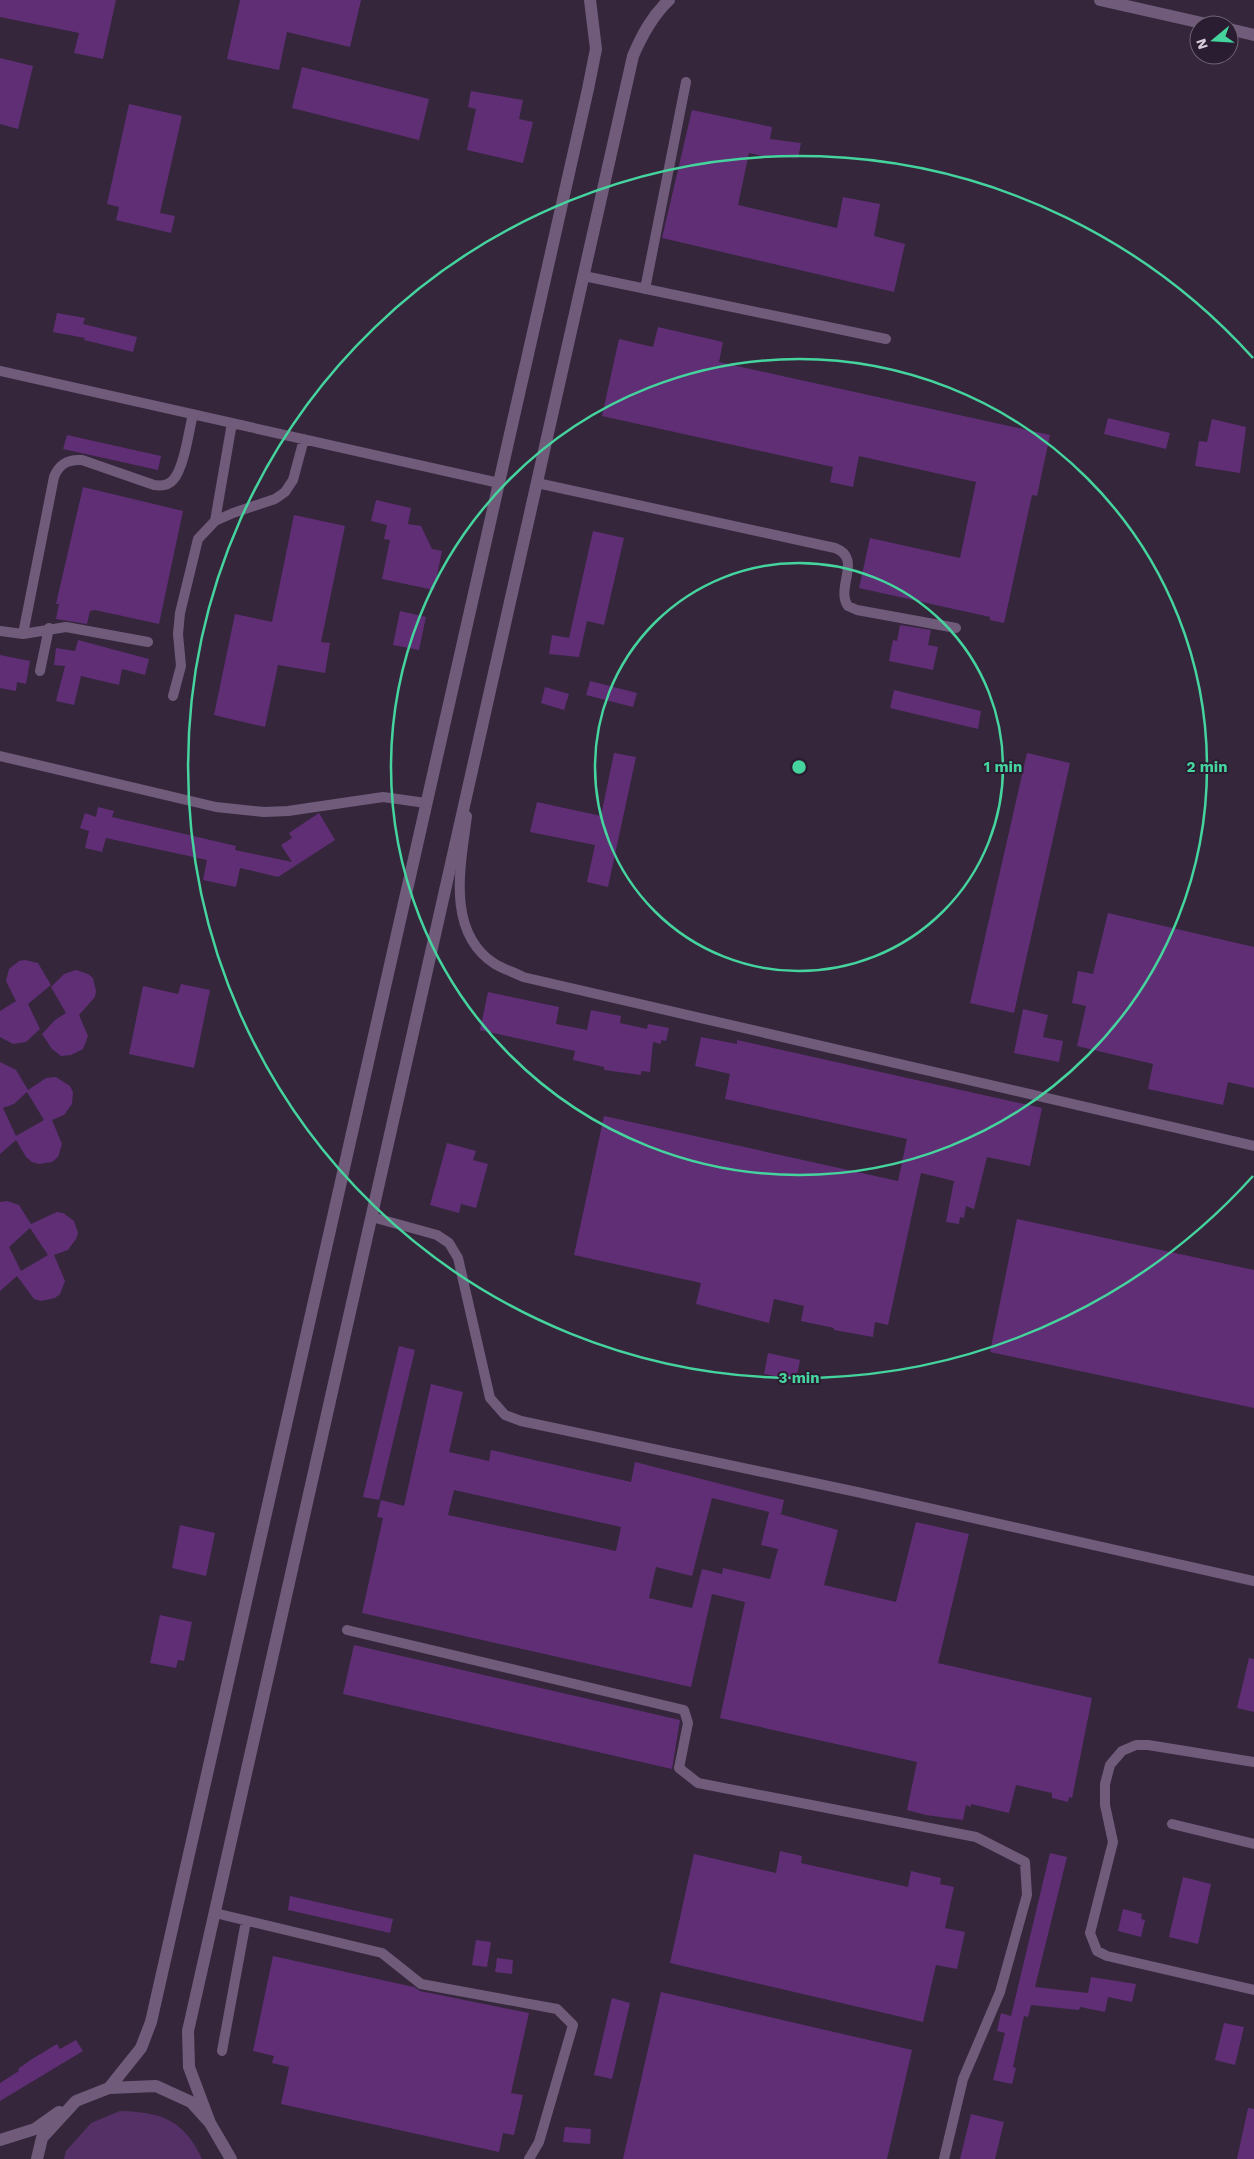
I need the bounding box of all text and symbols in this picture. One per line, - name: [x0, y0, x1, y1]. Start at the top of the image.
- north arrow: [1189, 15, 1239, 65]
- text: N: [1192, 37, 1211, 51]
- centre of rings: [790, 758, 808, 776]
- text: 1 min: [984, 758, 1022, 776]
- text: 2 min: [1186, 758, 1228, 776]
- text: 3 min: [779, 1369, 819, 1387]

